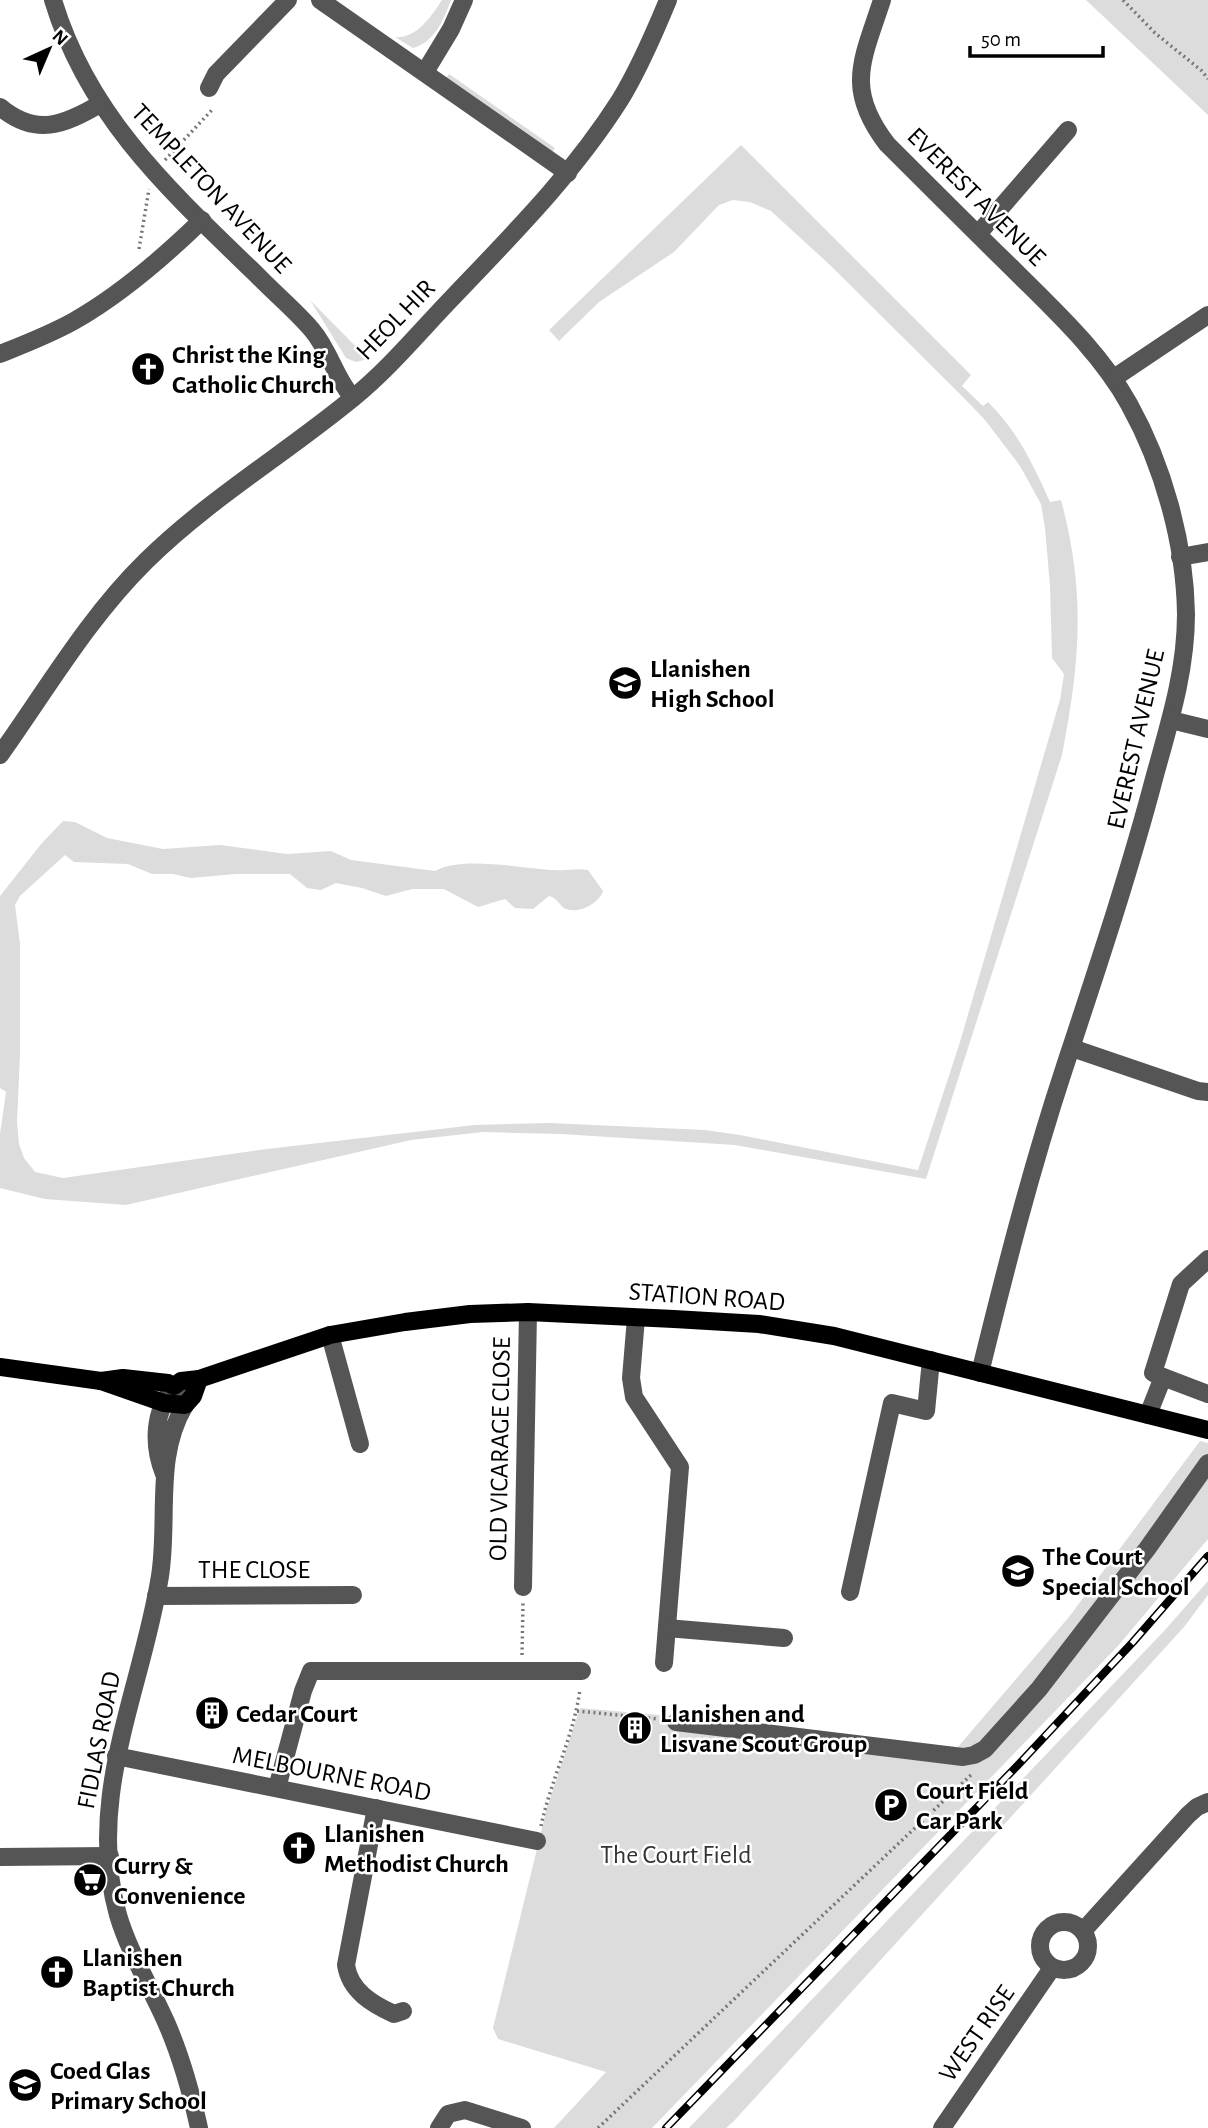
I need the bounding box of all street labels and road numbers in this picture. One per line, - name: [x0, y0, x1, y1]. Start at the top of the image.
- street label: TEMPLETON AVENUE: [126, 99, 296, 278]
- street label: EVEREST AVENUE: [902, 123, 1050, 271]
- street label: HEOL HIR: [351, 274, 440, 365]
- street label: EVEREST AVENUE: [1103, 647, 1169, 832]
- street label: STATION ROAD: [628, 1279, 786, 1315]
- street label: OLD VICARAGE CLOSE: [485, 1337, 515, 1561]
- street label: THE CLOSE: [198, 1557, 310, 1583]
- street label: FIDLAS ROAD: [73, 1669, 125, 1811]
- street label: MELBOURNE ROAD: [230, 1742, 433, 1806]
- street label: WEST RISE: [934, 1981, 1019, 2086]

